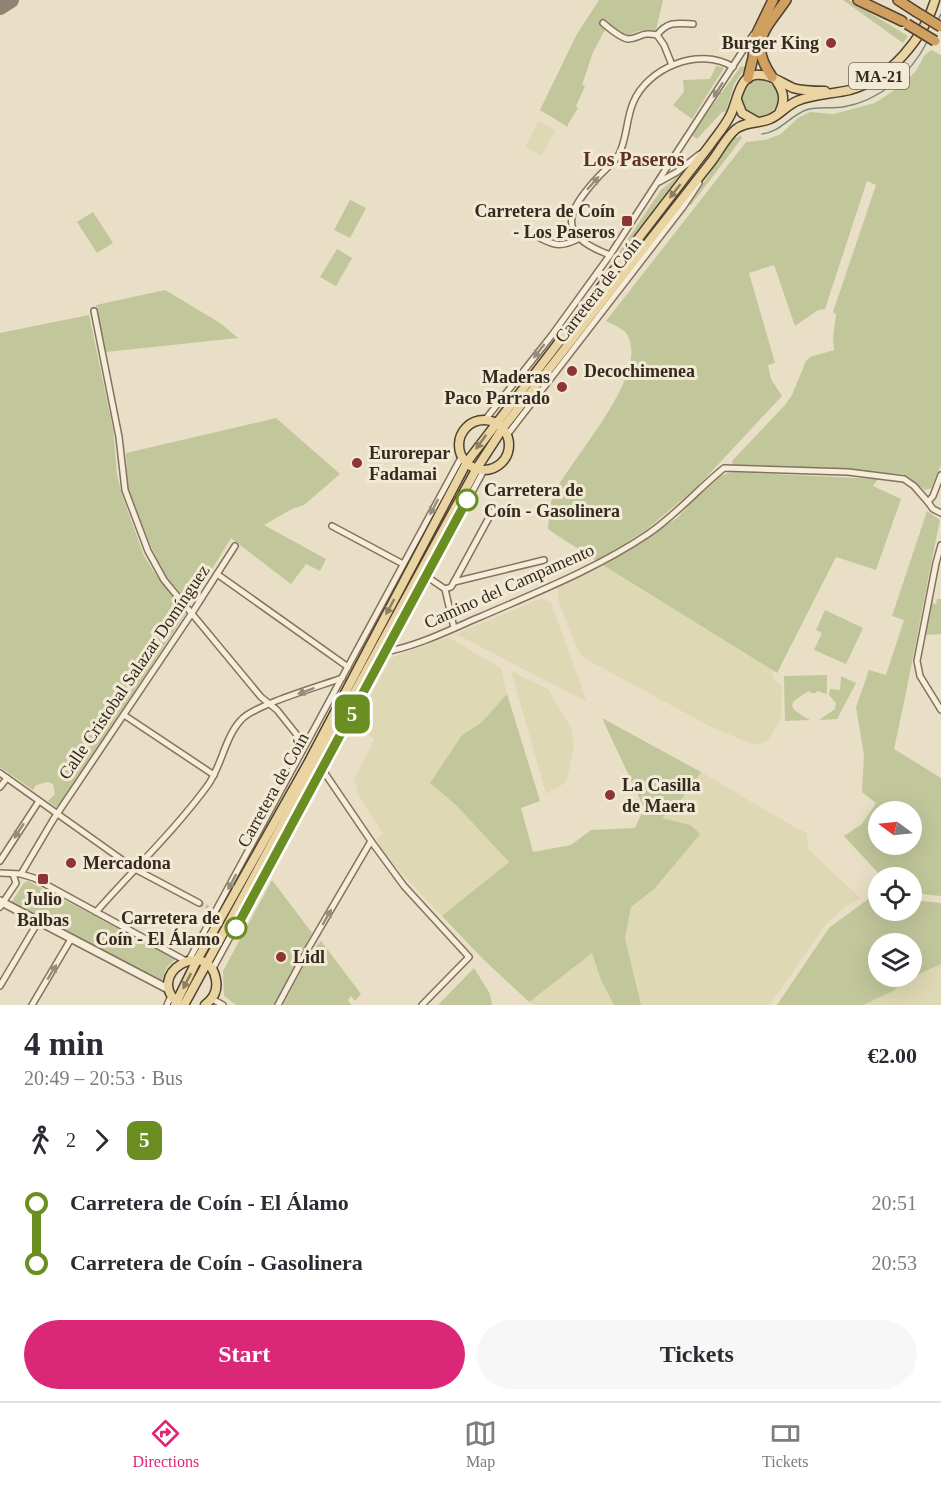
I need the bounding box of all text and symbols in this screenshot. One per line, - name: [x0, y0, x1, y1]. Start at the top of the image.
- place label: Burger King: [722, 33, 819, 53]
- marker: Burger King: [824, 36, 838, 50]
- road number: MA-21: [849, 63, 909, 89]
- one-way arrow: [712, 82, 724, 98]
- district label: Los Paseros: [583, 148, 685, 170]
- one-way arrow: [586, 176, 600, 191]
- one-way arrow: [668, 183, 681, 199]
- place label: Carretera de Coín - Los Paseros: [474, 201, 615, 242]
- marker: Carretera de Coín - Los Paseros: [620, 214, 634, 228]
- street label: Carretera de Coín: [551, 233, 645, 347]
- one-way arrow: [533, 344, 545, 359]
- place label: Decochimenea: [584, 361, 695, 381]
- marker: Decochimenea: [565, 364, 579, 378]
- place label: Maderas Paco Parrado: [445, 367, 550, 408]
- marker: Maderas Paco Parrado: [555, 380, 569, 394]
- one-way arrow: [475, 434, 487, 450]
- place label: Eurorepar Fadamai: [369, 443, 450, 484]
- marker: Eurorepar Fadamai: [350, 456, 364, 470]
- place label: Carretera de Coín - Gasolinera: [484, 480, 620, 521]
- marker: Carretera de Coín - Gasolinera: [456, 489, 478, 511]
- one-way arrow: [429, 499, 439, 516]
- street label: Camino del Campamento: [421, 539, 597, 633]
- street label: Calle Cristobal Salazar Domínguez: [55, 561, 213, 783]
- one-way arrow: [385, 598, 395, 615]
- one-way arrow: [297, 687, 315, 697]
- line badge: 5: [332, 694, 372, 734]
- text: 5: [347, 702, 357, 726]
- street label: Carretera de Coín: [233, 729, 313, 851]
- place label: La Casilla de Maera: [622, 775, 701, 816]
- marker: La Casilla de Maera: [603, 788, 617, 802]
- north arrow: [868, 801, 922, 855]
- map controls: [868, 801, 922, 987]
- one-way arrow: [14, 823, 25, 839]
- place label: Mercadona: [83, 853, 171, 873]
- marker: Mercadona: [64, 856, 78, 870]
- button: locate: [868, 867, 922, 921]
- marker: Julio Balbas: [36, 872, 50, 886]
- one-way arrow: [227, 874, 237, 891]
- place label: Julio Balbas: [17, 889, 69, 930]
- place label: Carretera de Coín - El Álamo: [95, 908, 220, 949]
- one-way arrow: [322, 909, 332, 926]
- marker: Carretera de Coín - El Álamo: [225, 917, 247, 939]
- button: layers: [868, 933, 922, 987]
- place label: Lidl: [293, 947, 325, 967]
- marker: Lidl: [274, 950, 288, 964]
- one-way arrow: [46, 964, 57, 980]
- one-way arrow: [182, 973, 192, 990]
- text: 4 min: [24, 1026, 104, 1062]
- text: €2.00: [868, 1043, 917, 1068]
- text: 20:49 – 20:53 · Bus: [24, 1067, 183, 1089]
- icon: walk: [24, 1124, 57, 1157]
- icon: forward: [85, 1124, 118, 1157]
- text: 5: [139, 1128, 150, 1152]
- text: 2: [66, 1129, 76, 1151]
- text: Carretera de Coín - El Álamo: [70, 1190, 349, 1215]
- text: 20:51: [871, 1192, 917, 1214]
- text: Carretera de Coín - Gasolinera: [70, 1250, 363, 1275]
- text: 20:53: [871, 1252, 917, 1274]
- button: Start: [24, 1320, 465, 1389]
- button: Tickets: [477, 1320, 917, 1389]
- tab: Directions: [132, 1417, 199, 1471]
- tab: Map: [464, 1417, 497, 1471]
- tab: Tickets: [762, 1417, 809, 1471]

